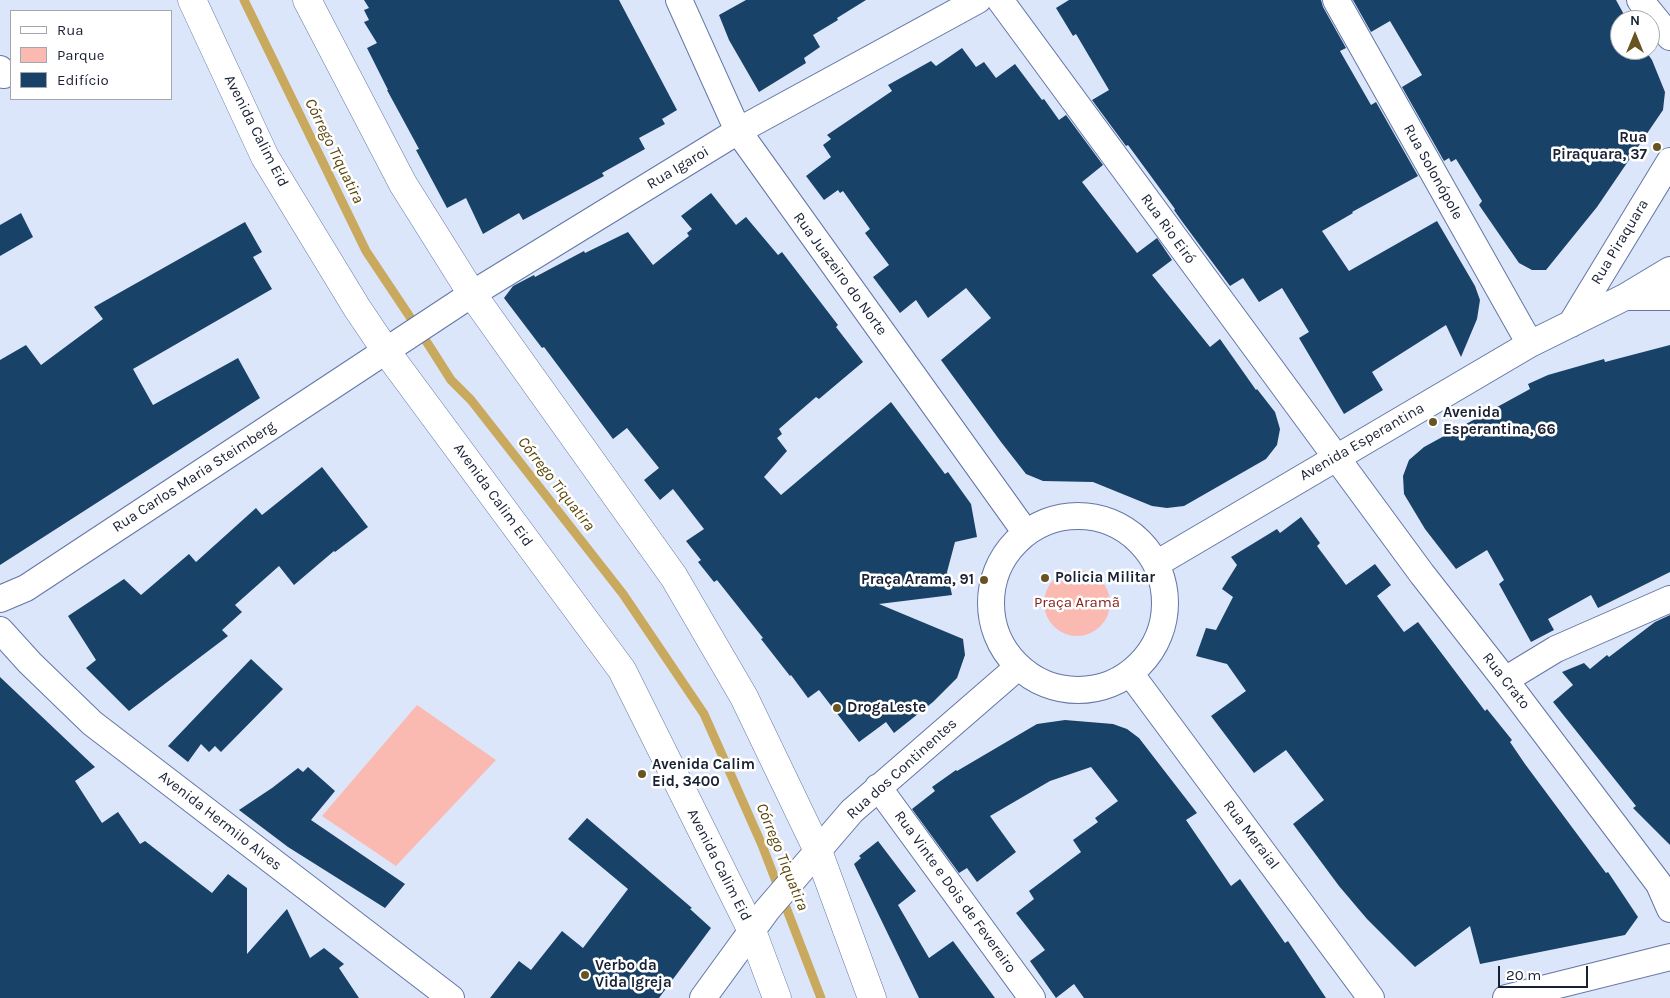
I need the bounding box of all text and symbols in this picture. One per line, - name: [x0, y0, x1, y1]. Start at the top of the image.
- legend: [10, 10, 172, 100]
- north arrow: [1610, 10, 1660, 60]
- text: N: [1630, 12, 1640, 29]
- text: Rua: [57, 21, 84, 39]
- text: Parque: [57, 46, 105, 64]
- text: Edifício: [57, 71, 109, 89]
- street label: Avenida Calim Eid: [220, 72, 292, 190]
- water label: Córrego Tiquatira: [300, 95, 368, 207]
- street label: Rua Solonópole: [1399, 121, 1467, 223]
- place label: Rua Piraquara, 37: [1552, 129, 1647, 164]
- marker: Rua Piraquara, 37: [1651, 141, 1663, 153]
- street label: Rua Igaroi: [644, 142, 712, 194]
- street label: Rua Rio Eiró: [1137, 191, 1199, 267]
- street label: Rua Piraquara: [1587, 196, 1653, 288]
- street label: Rua Juazeiro do Norte: [789, 209, 891, 339]
- street label: Avenida Esperantina: [1297, 399, 1427, 485]
- place label: Avenida Esperantina, 66: [1443, 404, 1556, 439]
- marker: Avenida Esperantina, 66: [1427, 416, 1439, 428]
- street label: Rua Carlos Maria Steimberg: [109, 418, 279, 536]
- water label: Córrego Tiquatira: [513, 433, 599, 535]
- street label: Avenida Calim Eid: [449, 440, 537, 550]
- place label: Policia Militar: [1055, 569, 1155, 587]
- place label: Praça Arama, 91: [861, 571, 974, 589]
- marker: Policia Militar: [1039, 572, 1051, 584]
- marker: Praça Arama, 91: [978, 574, 990, 586]
- park label: Praça Aramã: [1034, 594, 1120, 612]
- street label: Rua Crato: [1478, 649, 1534, 713]
- place label: DrogaLeste: [847, 699, 926, 717]
- marker: DrogaLeste: [831, 702, 843, 714]
- street label: Rua dos Continentes: [843, 715, 961, 823]
- place label: Avenida Calim Eid, 3400: [652, 756, 755, 791]
- street label: Avenida Hermilo Alves: [155, 767, 285, 875]
- marker: Avenida Calim Eid, 3400: [636, 768, 648, 780]
- street label: Rua Maraial: [1219, 797, 1283, 873]
- water label: Córrego Tiquatira: [752, 800, 812, 914]
- street label: Avenida Calim Eid: [683, 806, 755, 924]
- street label: Rua Vinte e Dois de Fevereiro: [890, 807, 1020, 977]
- scale bar: [1500, 956, 1590, 988]
- place label: Verbo da Vida Igreja: [595, 957, 672, 992]
- text: 20 m: [1506, 966, 1541, 984]
- marker: Verbo da Vida Igreja: [579, 969, 591, 981]

